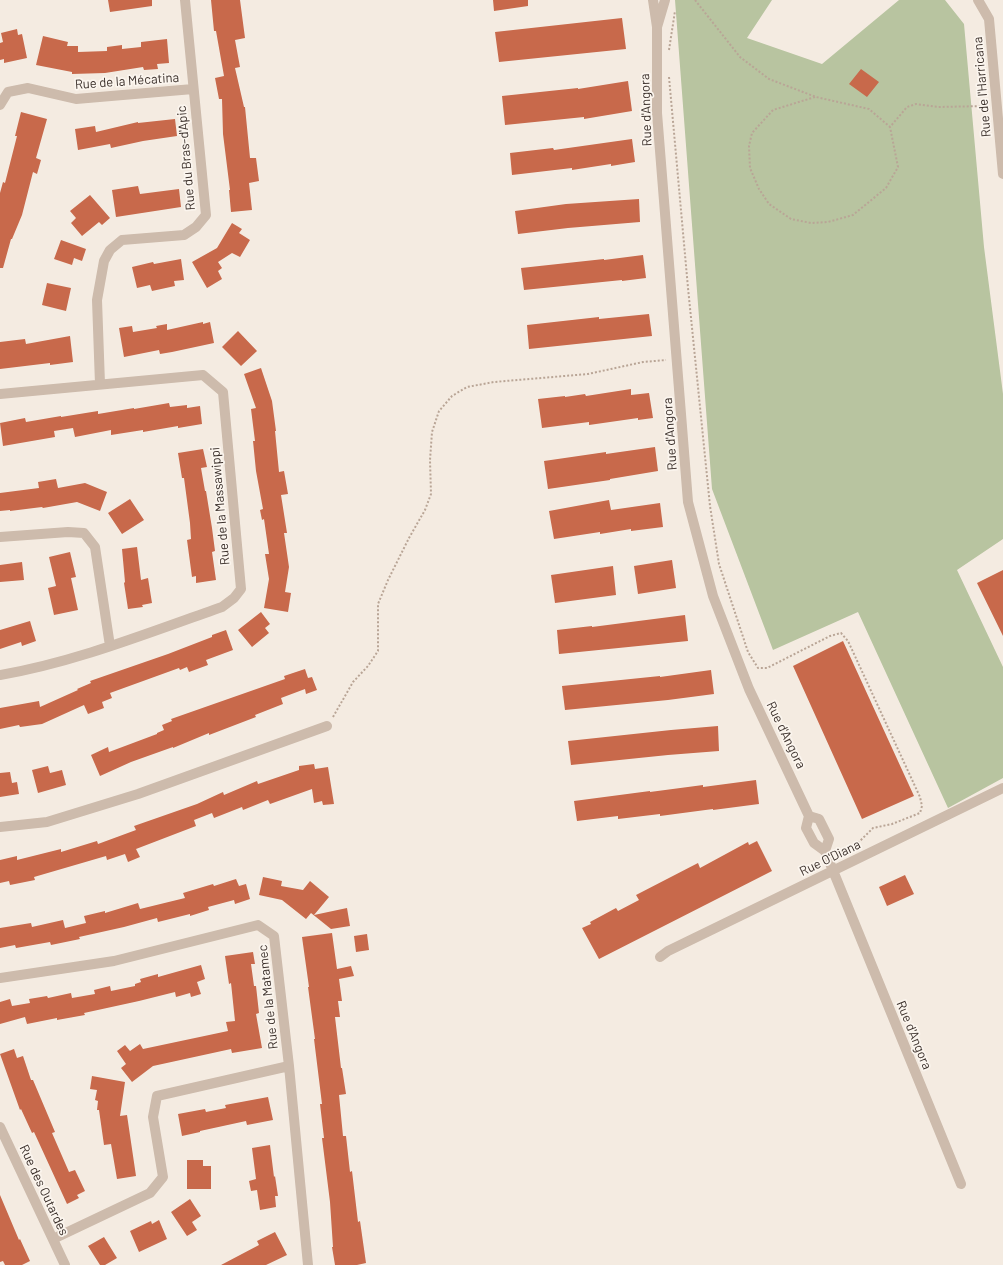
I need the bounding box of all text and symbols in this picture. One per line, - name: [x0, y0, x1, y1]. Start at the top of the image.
- street label: Rue de l'Harricana: [970, 36, 994, 138]
- street label: Rue de la Mécatina: [74, 70, 180, 92]
- street label: Rue d'Angora: [637, 73, 655, 147]
- street label: Rue du Bras-d'Apic: [174, 105, 198, 211]
- street label: Rue d'Angora: [660, 397, 680, 471]
- street label: Rue de la Massawippi: [207, 446, 233, 566]
- street label: Rue d'Angora: [763, 699, 809, 771]
- street label: Rue O'Diana: [797, 837, 863, 879]
- street label: Rue de la Matamec: [255, 944, 281, 1050]
- street label: Rue d'Angora: [893, 998, 935, 1072]
- street label: Rue des Outardes: [16, 1142, 72, 1238]

